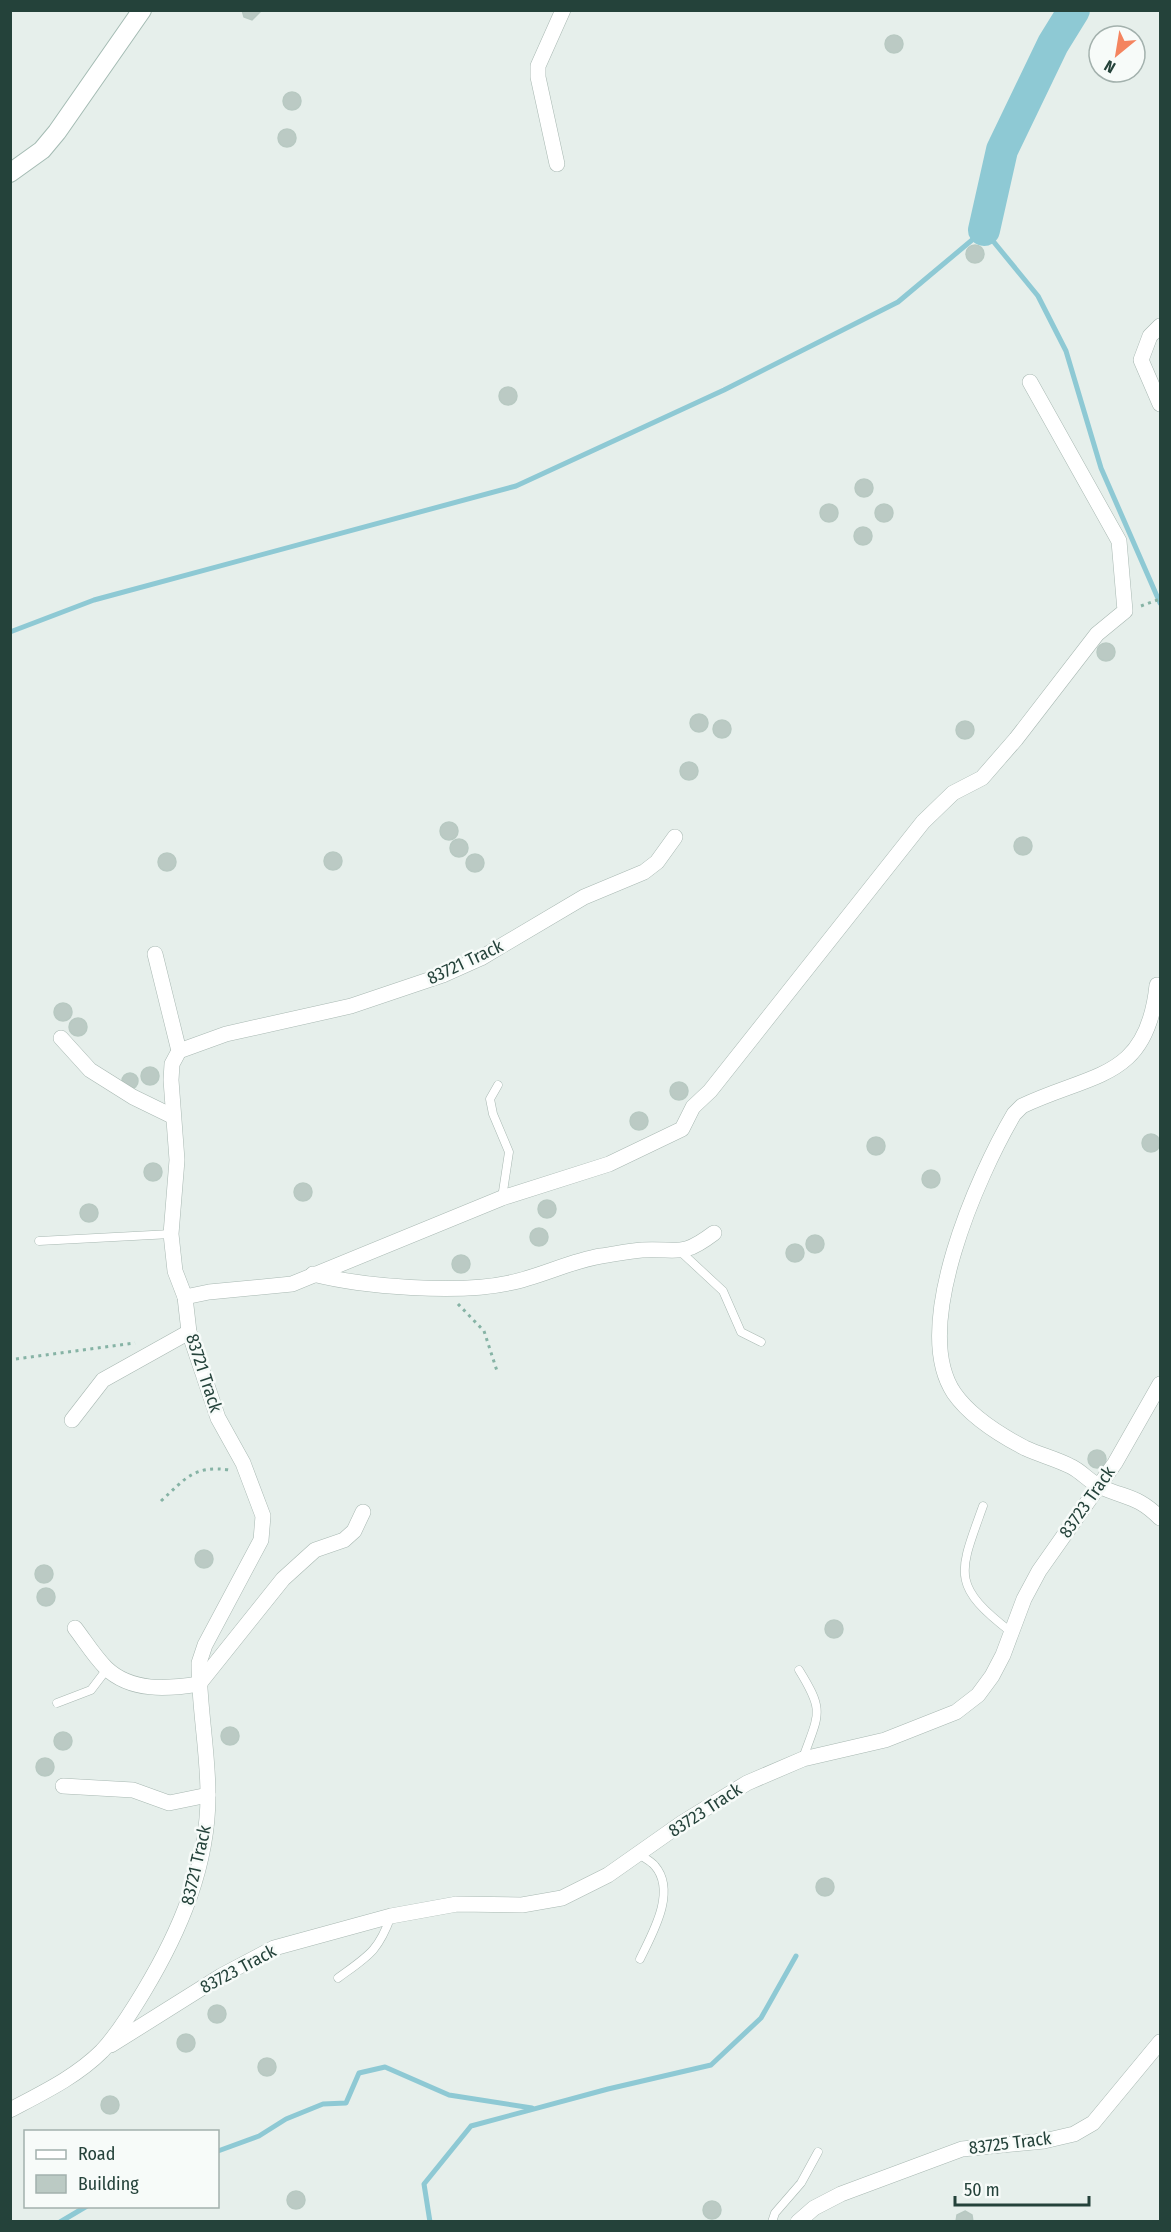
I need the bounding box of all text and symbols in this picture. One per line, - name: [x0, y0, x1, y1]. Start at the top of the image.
- north arrow: [1087, 24, 1147, 84]
- text: N: [1101, 56, 1119, 77]
- street label: 83721 Track: [423, 935, 507, 989]
- street label: 83721 Track: [181, 1331, 227, 1416]
- street label: 83723 Track: [1054, 1461, 1120, 1542]
- street label: 83723 Track: [664, 1778, 746, 1842]
- street label: 83721 Track: [176, 1822, 216, 1907]
- street label: 83723 Track: [196, 1940, 280, 1998]
- street label: 83725 Track: [967, 2127, 1053, 2159]
- legend: [24, 2130, 219, 2208]
- text: Road: [78, 2143, 115, 2165]
- scale bar: [955, 2169, 1088, 2207]
- text: Building: [78, 2173, 139, 2195]
- text: 50 m: [964, 2179, 1000, 2201]

